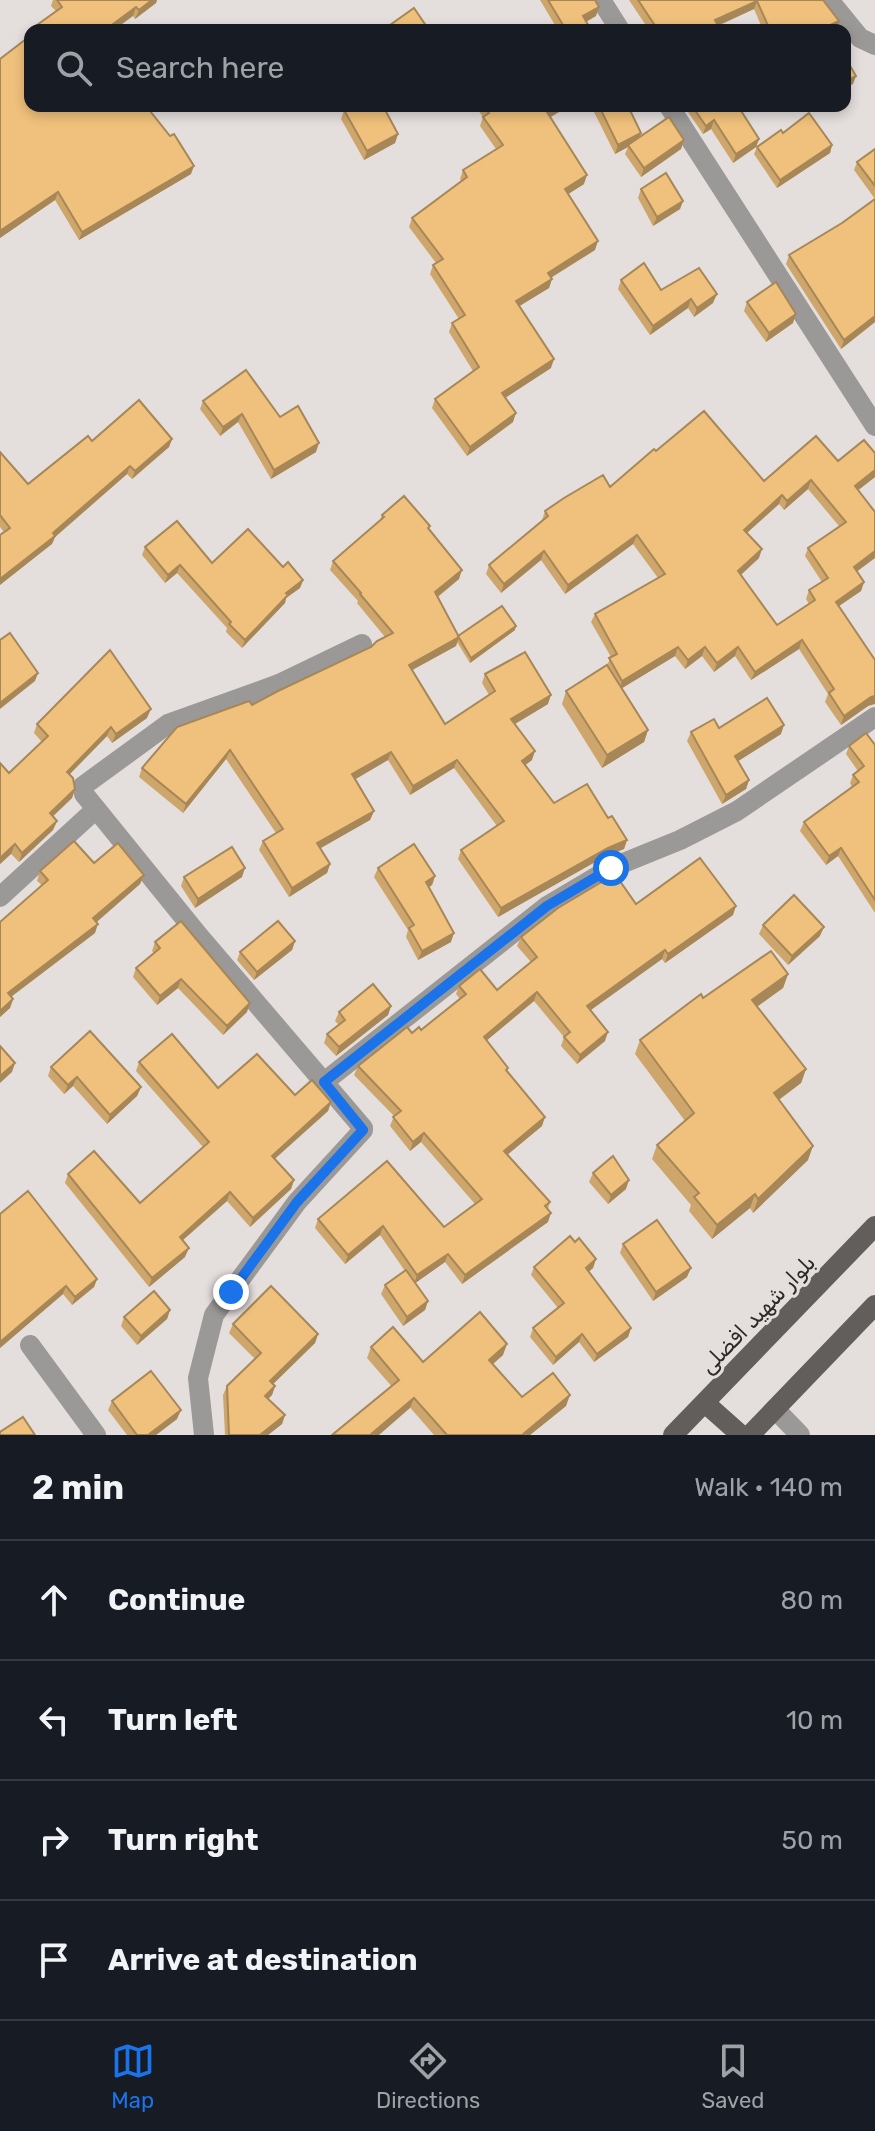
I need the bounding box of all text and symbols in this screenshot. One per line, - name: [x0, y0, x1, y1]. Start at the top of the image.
- search box: [24, 24, 851, 112]
- icon: search: [52, 46, 96, 90]
- text: Search here: [116, 50, 284, 86]
- route start: [593, 850, 629, 886]
- street label: بلوار شهید افضلی: [694, 1249, 821, 1379]
- route end: [213, 1274, 249, 1310]
- text: 2 min: [32, 1467, 124, 1508]
- text: Walk · 140 m: [694, 1472, 843, 1503]
- icon: ahead: [32, 1578, 76, 1622]
- text: Continue: [108, 1582, 245, 1618]
- text: 80 m: [780, 1585, 843, 1616]
- icon: left: [32, 1698, 76, 1742]
- text: Turn left: [108, 1702, 238, 1738]
- text: 10 m: [786, 1705, 843, 1736]
- icon: right: [32, 1818, 76, 1862]
- text: Turn right: [108, 1822, 259, 1858]
- text: 50 m: [782, 1825, 843, 1856]
- icon: arrive: [32, 1938, 76, 1982]
- text: Arrive at destination: [108, 1942, 418, 1978]
- tab: Map: [111, 2039, 155, 2114]
- tab: Directions: [376, 2039, 480, 2114]
- tab: Saved: [702, 2039, 764, 2114]

